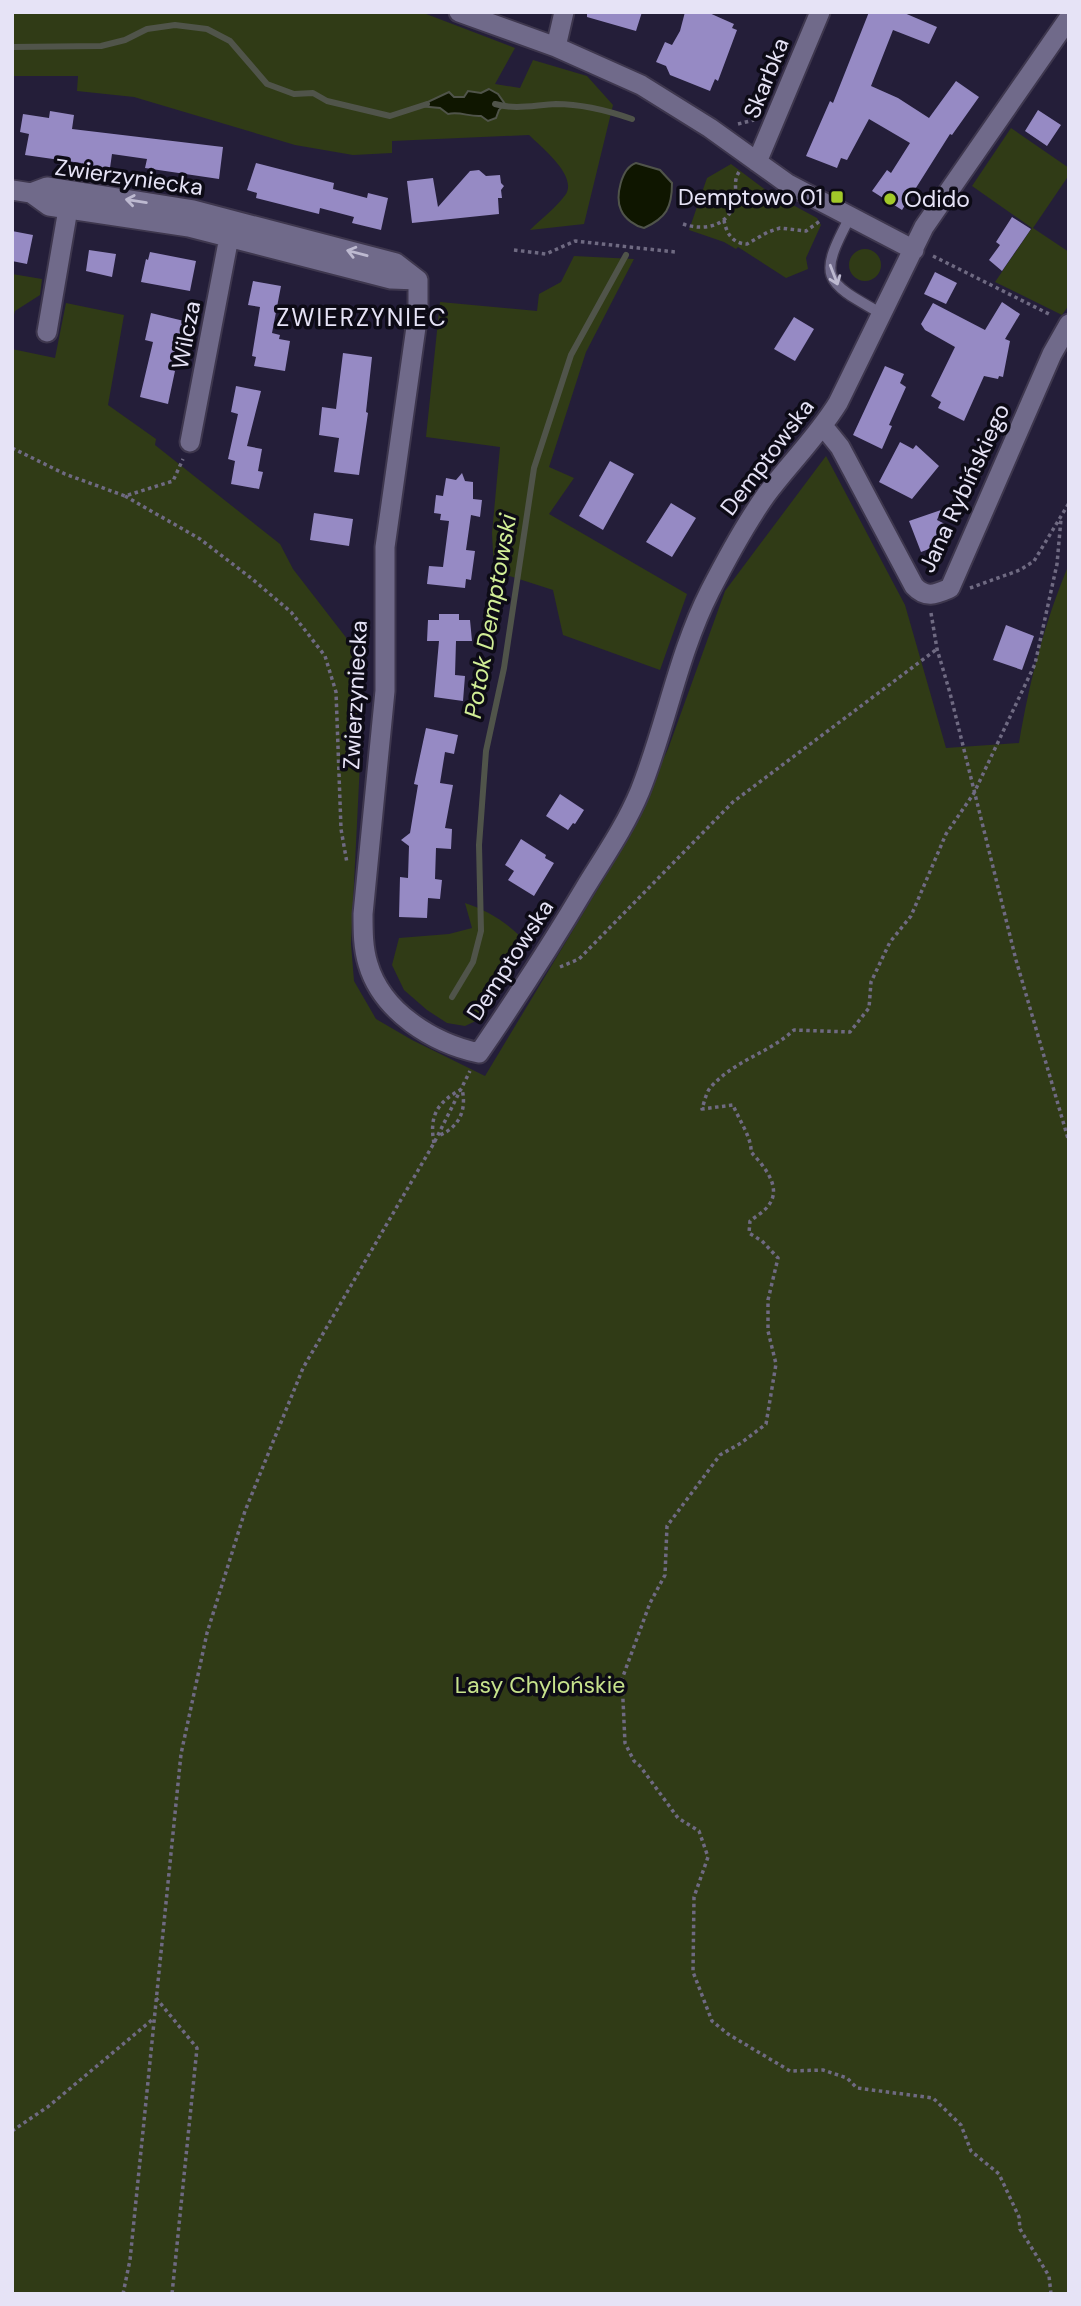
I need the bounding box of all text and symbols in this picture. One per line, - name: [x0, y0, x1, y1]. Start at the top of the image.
- street label: Skarbka: [736, 33, 796, 123]
- street label: Zwierzyniecka: [53, 152, 205, 202]
- place label: Demptowo 01: [678, 182, 823, 212]
- place label: Odido: [904, 184, 970, 214]
- marker: Demptowo 01: [829, 189, 845, 205]
- marker: Odido: [882, 191, 898, 207]
- one-way arrow: [125, 194, 148, 207]
- one-way arrow: [347, 246, 369, 259]
- one-way arrow: [829, 264, 841, 285]
- street label: Wilcza: [165, 298, 207, 372]
- district label: ZWIERZYNIEC: [276, 302, 448, 333]
- street label: Demptowska: [713, 393, 821, 521]
- street label: Jana Rybińskiego: [912, 399, 1016, 577]
- water label: Potok Demptowski: [457, 510, 523, 721]
- street label: Zwierzyniecka: [336, 620, 374, 770]
- street label: Demptowska: [460, 894, 560, 1026]
- park label: Lasy Chylońskie: [455, 1670, 625, 1700]

